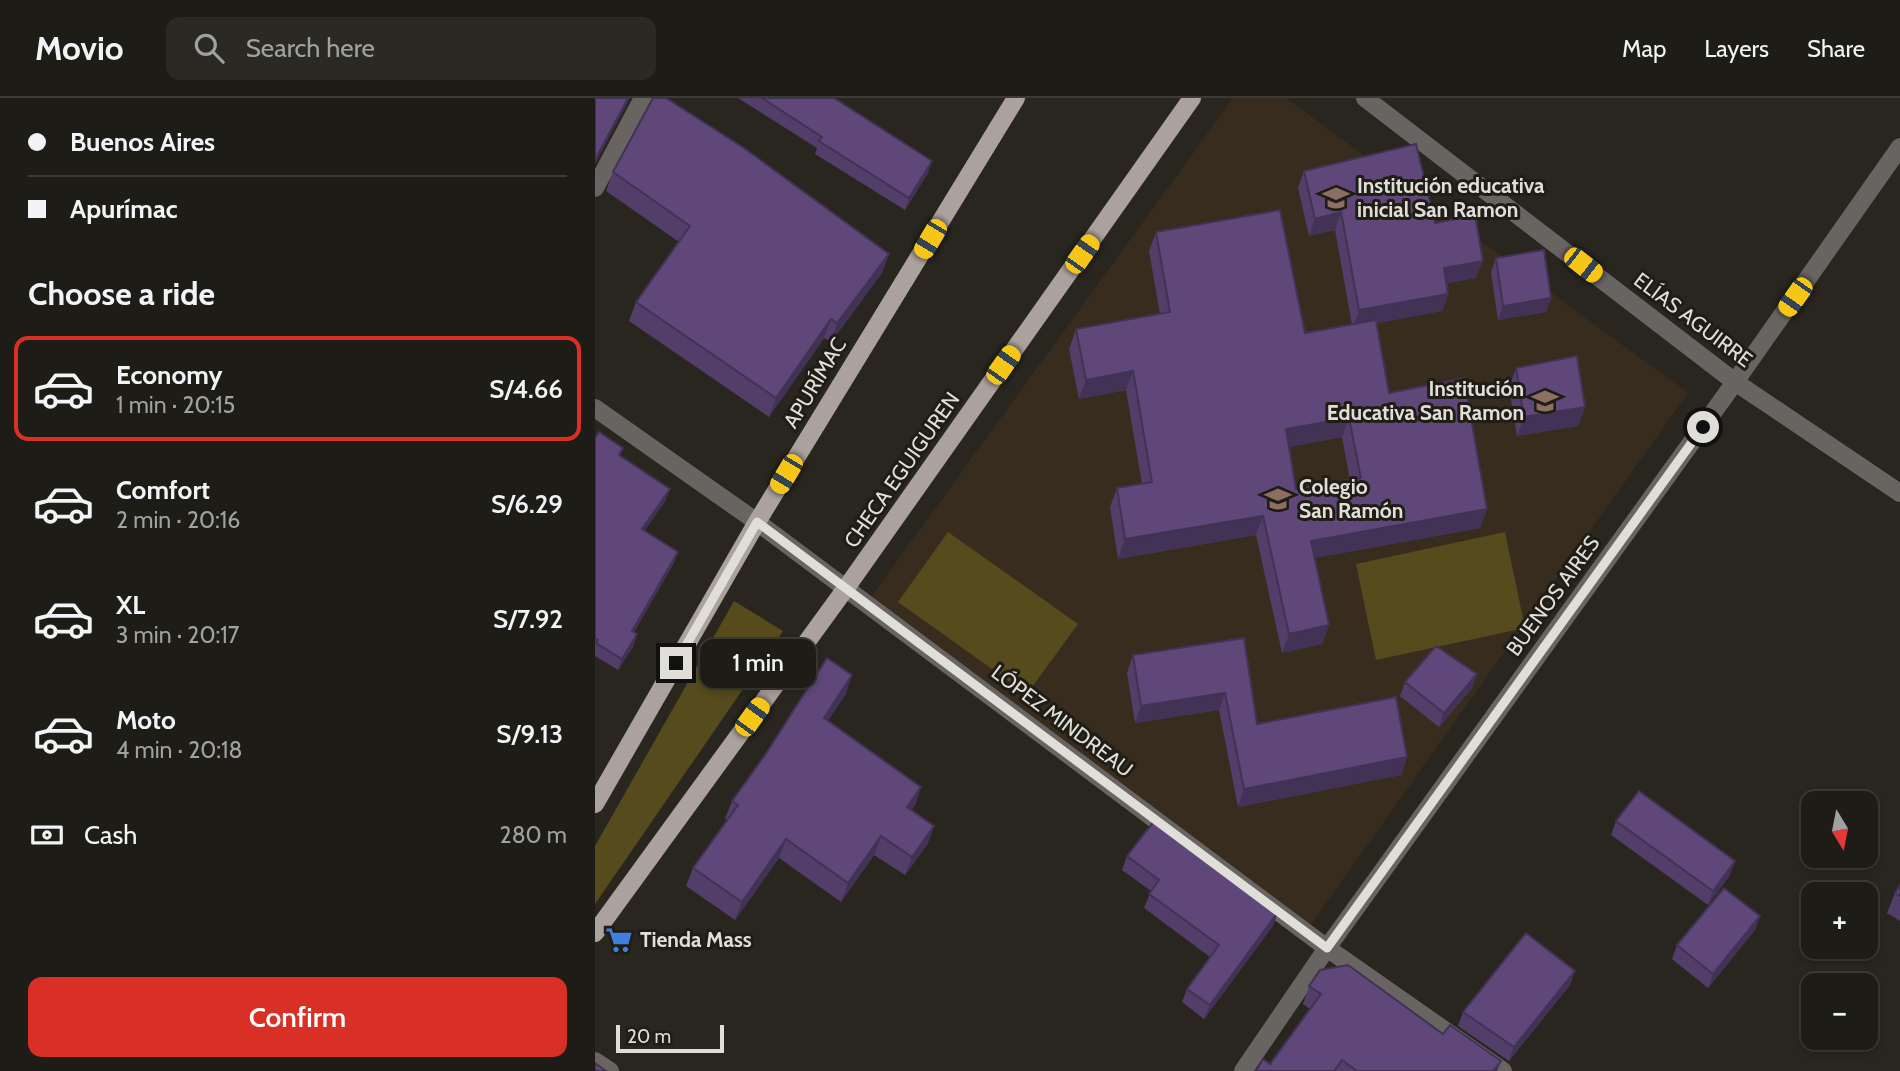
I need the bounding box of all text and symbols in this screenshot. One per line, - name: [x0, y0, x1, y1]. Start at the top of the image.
- search box: [166, 17, 656, 80]
- text: Movio: [35, 28, 124, 68]
- icon: search: [190, 29, 228, 67]
- text: Search here: [246, 32, 375, 64]
- text: Map: [1622, 34, 1666, 63]
- text: Layers: [1704, 34, 1769, 63]
- text: Share: [1807, 34, 1865, 63]
- text: Buenos Aires: [70, 126, 215, 158]
- place label: Institución educativa inicial San Ramon: [1357, 173, 1545, 222]
- school or university icon: Institución educativa inicial San Ramon: [1321, 183, 1351, 213]
- text: Apurímac: [70, 193, 178, 225]
- car: [911, 216, 950, 262]
- car: [1062, 231, 1103, 277]
- car: [1560, 244, 1607, 286]
- street label: ELÍAS AGUIRRE: [1629, 267, 1757, 372]
- text: Choose a ride: [28, 274, 215, 313]
- car: [1775, 274, 1816, 320]
- street label: APURÍMAC: [778, 333, 851, 432]
- car: [983, 342, 1024, 388]
- icon: car: [32, 357, 95, 420]
- text: Economy: [116, 359, 222, 391]
- text: S/4.66: [489, 373, 563, 405]
- place label: Institución Educativa San Ramon: [1327, 376, 1524, 425]
- school or university icon: Institución Educativa San Ramon: [1530, 386, 1560, 416]
- street label: CHECA EGUIGUREN: [839, 387, 965, 552]
- text: 1 min · 20:15: [116, 391, 235, 419]
- route start: [1687, 411, 1719, 443]
- car: [767, 451, 806, 497]
- icon: car: [32, 472, 95, 535]
- text: Comfort: [116, 474, 210, 506]
- place label: Colegio San Ramón: [1299, 474, 1403, 523]
- school or university icon: Colegio San Ramón: [1263, 484, 1293, 514]
- text: S/6.29: [491, 488, 563, 520]
- text: 2 min · 20:16: [116, 506, 240, 534]
- street label: BUENOS AIRES: [1501, 531, 1604, 661]
- icon: car: [32, 587, 95, 650]
- text: XL: [116, 589, 145, 621]
- text: S/7.92: [493, 603, 563, 635]
- text: 3 min · 20:17: [116, 621, 239, 649]
- callout: 1 min: [701, 638, 816, 688]
- route end: [660, 647, 692, 679]
- text: 1 min: [732, 649, 784, 677]
- street label: LÓPEZ MINDREAU: [987, 659, 1138, 782]
- car: [732, 694, 773, 740]
- icon: car: [32, 702, 95, 765]
- text: Moto: [116, 704, 176, 736]
- text: S/9.13: [496, 718, 563, 750]
- text: 4 min · 20:18: [116, 736, 243, 764]
- north arrow: [1801, 791, 1878, 868]
- map controls: [1801, 791, 1878, 1050]
- icon: cash: [28, 816, 66, 854]
- text: Cash: [84, 819, 137, 851]
- text: 280 m: [500, 821, 567, 849]
- button: +: [1801, 882, 1878, 959]
- supermarket icon: Tienda Mass: [604, 925, 634, 955]
- place label: Tienda Mass: [640, 927, 752, 952]
- button: −: [1801, 973, 1878, 1050]
- button: Confirm: [28, 977, 567, 1057]
- scale bar: [616, 1022, 725, 1054]
- text: 20 m: [627, 1025, 671, 1048]

